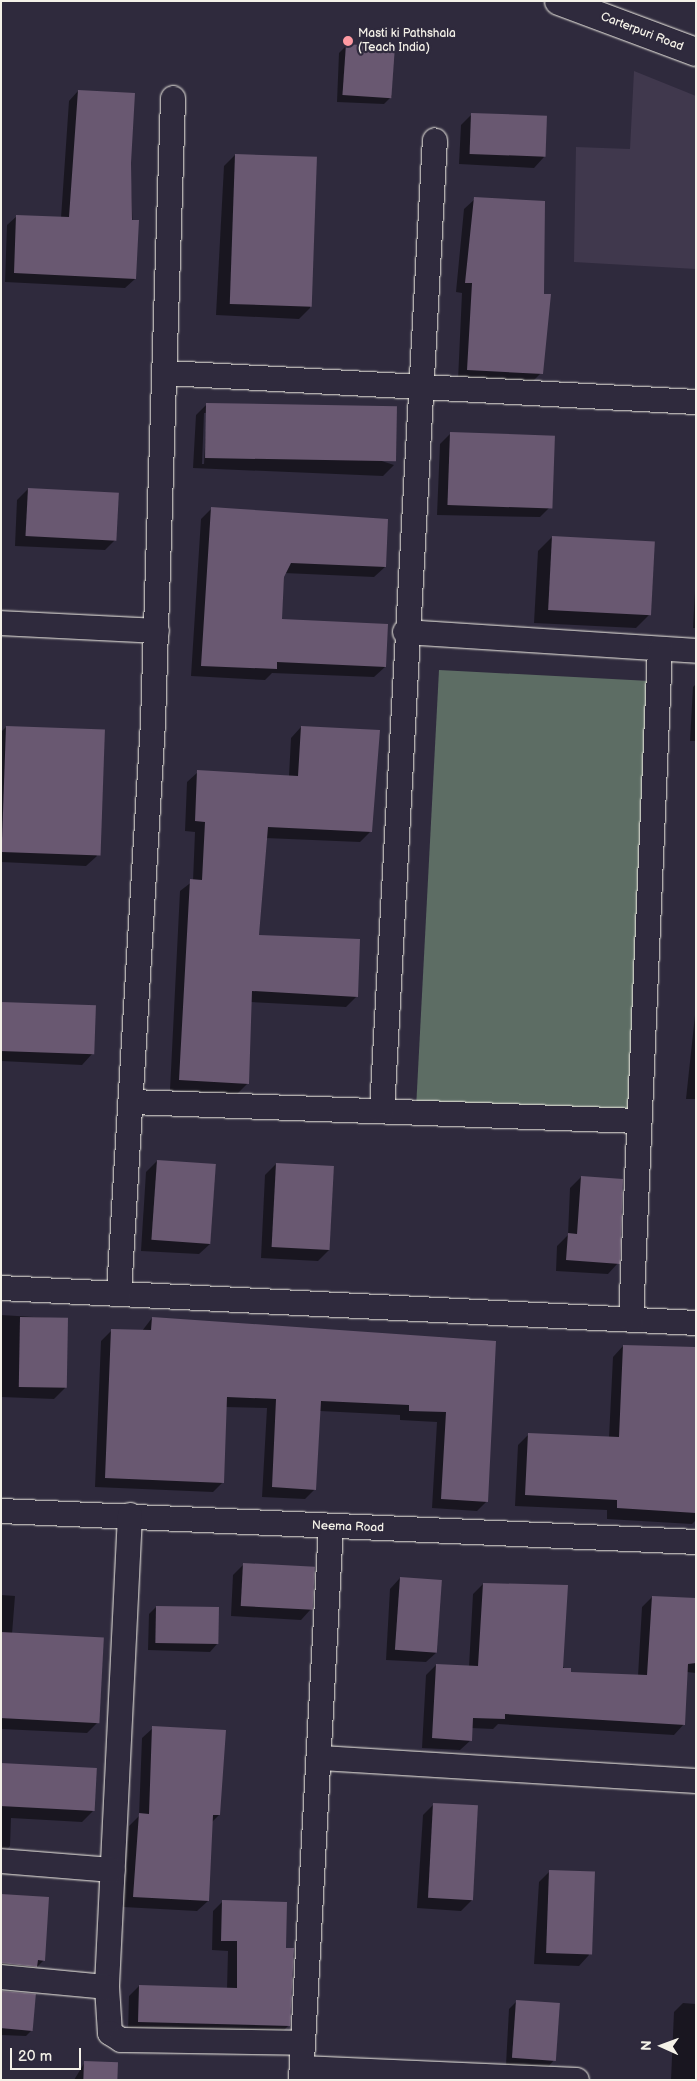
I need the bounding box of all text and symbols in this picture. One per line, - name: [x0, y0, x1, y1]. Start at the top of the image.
- street label: Carterpuri Road: [599, 10, 685, 54]
- place label: Masti ki Pathshala (Teach India): [358, 27, 456, 55]
- marker: Masti ki Pathshala (Teach India): [342, 35, 354, 47]
- street label: Neema Road: [312, 1519, 384, 1535]
- north arrow: [637, 2021, 687, 2071]
- scale bar: [12, 2038, 84, 2070]
- text: N: [638, 2040, 655, 2051]
- text: 20 m: [18, 2047, 52, 2066]

